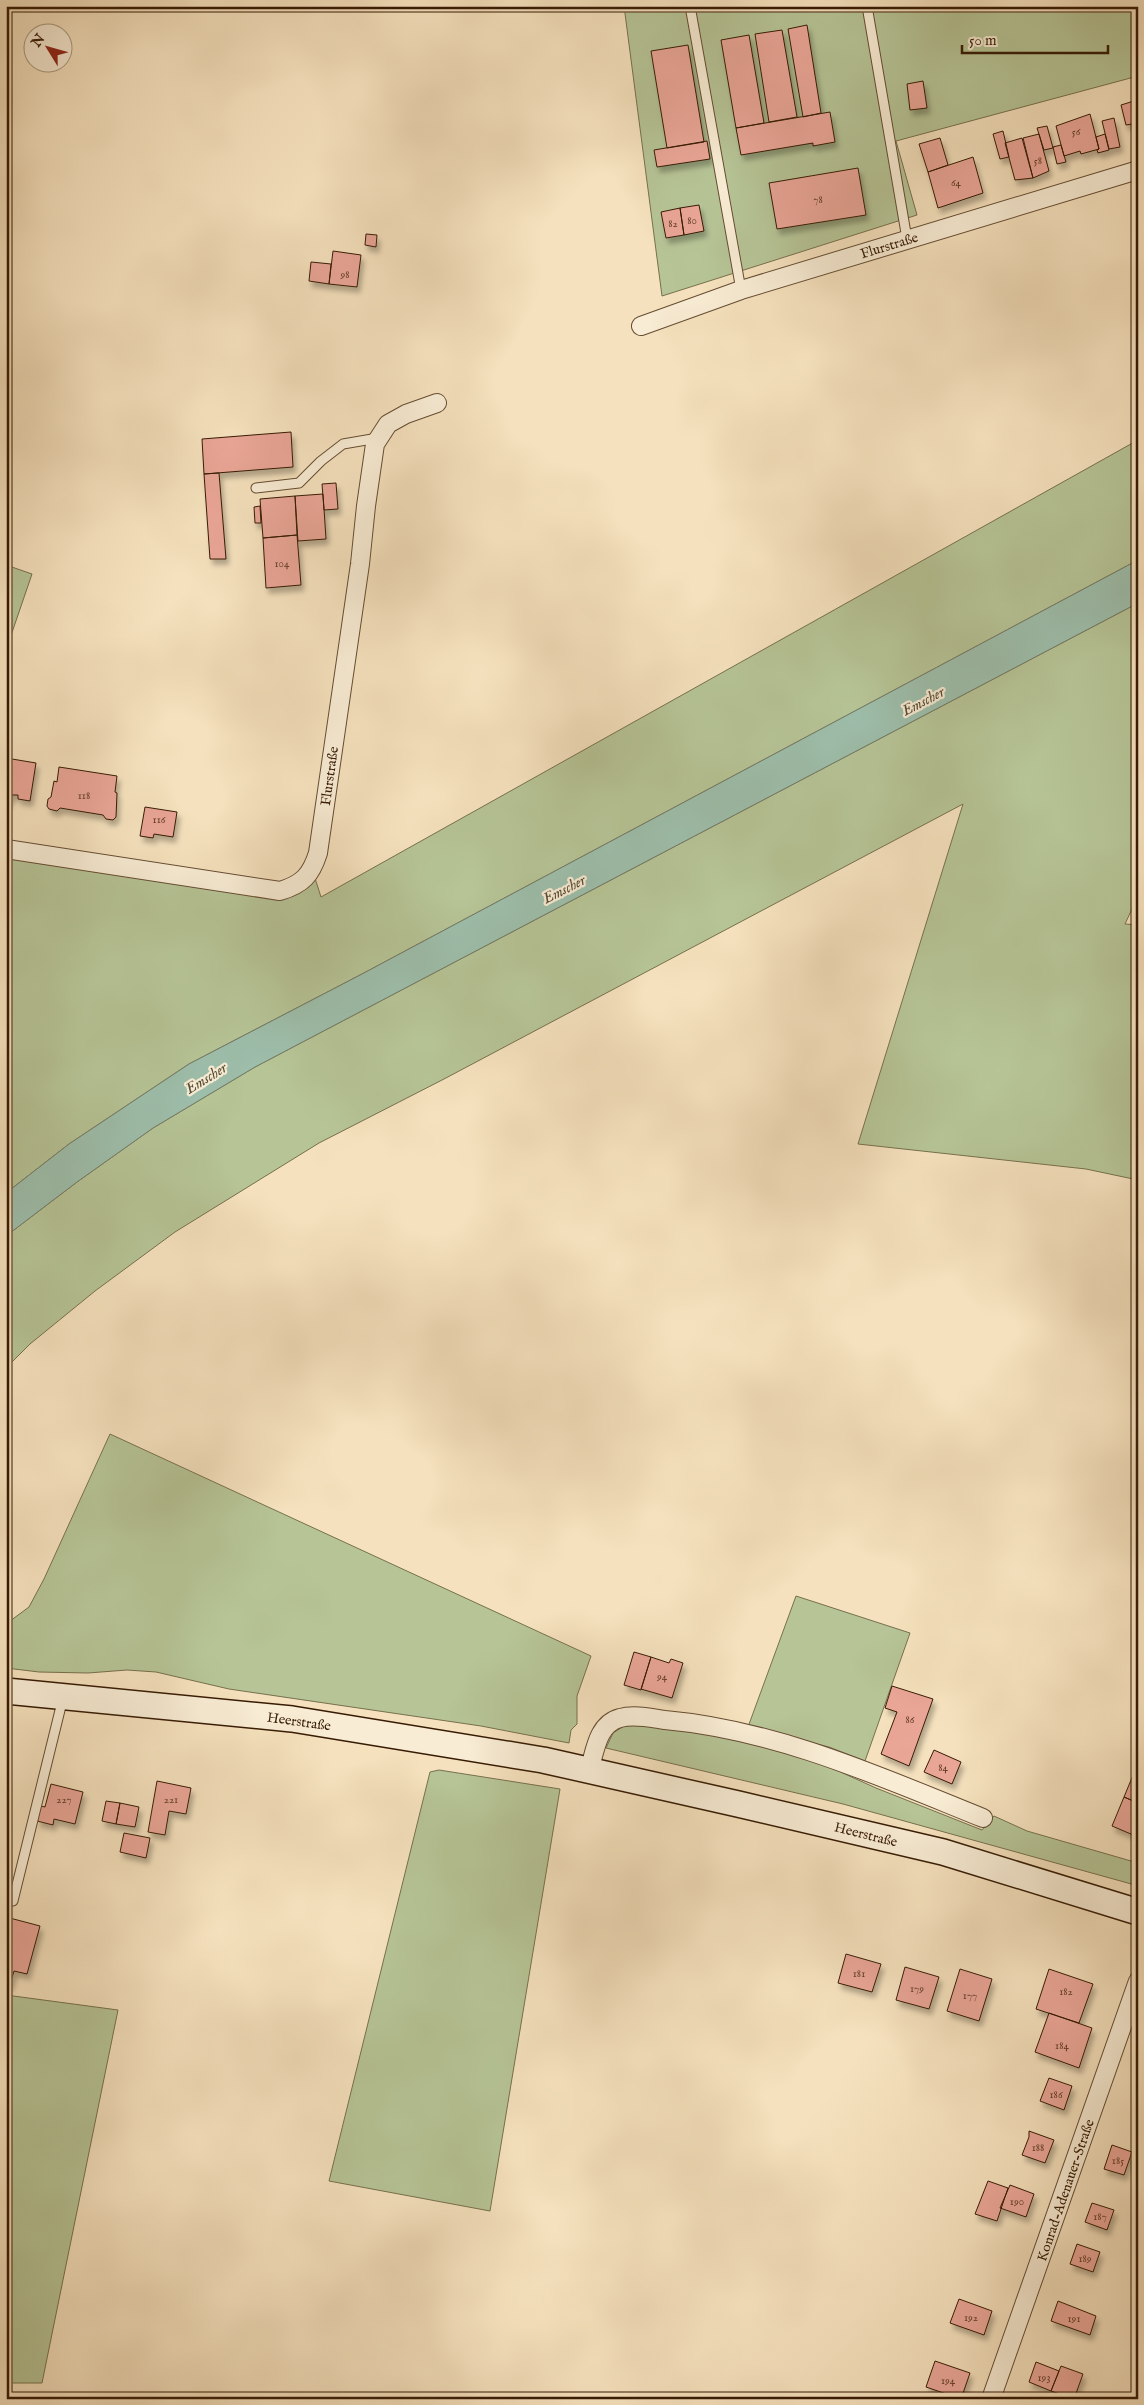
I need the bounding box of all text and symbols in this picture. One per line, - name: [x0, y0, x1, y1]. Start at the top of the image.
- north arrow: [22, 22, 72, 72]
- scale bar: [962, 22, 1108, 54]
- text: N: [27, 31, 49, 52]
- text: 50 m: [969, 31, 997, 50]
- house number: 56: [1072, 125, 1081, 139]
- house number: 58: [1034, 154, 1042, 168]
- house number: 64: [951, 176, 962, 190]
- house number: 78: [813, 193, 823, 207]
- house number: 80: [687, 214, 697, 228]
- house number: 82: [668, 217, 678, 231]
- street label: Flurstraße: [858, 228, 921, 263]
- house number: 98: [339, 268, 350, 282]
- house number: 104: [275, 557, 290, 571]
- water label: Emscher: [898, 682, 949, 721]
- street label: Flurstraße: [317, 745, 343, 807]
- house number: 118: [78, 789, 90, 803]
- house number: 116: [153, 813, 166, 827]
- water label: Emscher: [539, 870, 590, 909]
- water label: Emscher: [181, 1058, 231, 1099]
- house number: 94: [656, 1670, 668, 1684]
- street label: Heerstraße: [266, 1709, 333, 1735]
- house number: 86: [906, 1713, 915, 1727]
- house number: 84: [938, 1761, 948, 1775]
- house number: 227: [56, 1793, 72, 1807]
- house number: 221: [164, 1793, 178, 1807]
- street label: Heerstraße: [832, 1818, 900, 1852]
- house number: 181: [853, 1967, 865, 1981]
- house number: 179: [910, 1982, 924, 1996]
- house number: 182: [1059, 1985, 1073, 1999]
- house number: 177: [963, 1989, 977, 2003]
- house number: 184: [1055, 2039, 1070, 2053]
- house number: 186: [1049, 2088, 1063, 2102]
- street label: Konrad-Adenauer-Straße: [1033, 2116, 1099, 2264]
- house number: 188: [1032, 2141, 1044, 2155]
- house number: 185: [1112, 2154, 1124, 2168]
- house number: 190: [1010, 2195, 1024, 2209]
- house number: 187: [1093, 2210, 1107, 2224]
- house number: 189: [1078, 2252, 1092, 2266]
- house number: 192: [964, 2311, 978, 2325]
- house number: 191: [1068, 2312, 1080, 2326]
- house number: 193: [1037, 2371, 1051, 2385]
- house number: 194: [941, 2374, 956, 2388]

